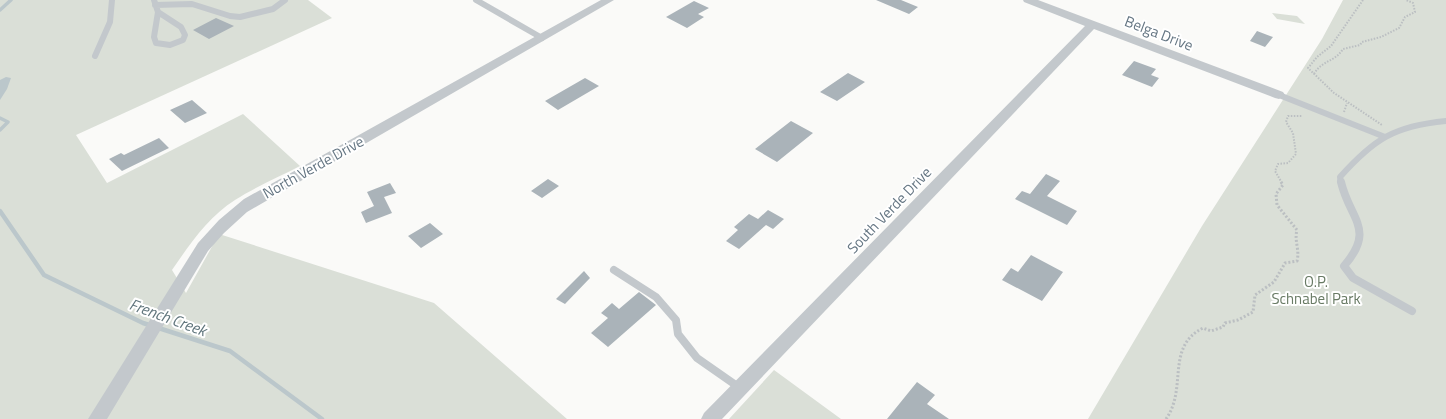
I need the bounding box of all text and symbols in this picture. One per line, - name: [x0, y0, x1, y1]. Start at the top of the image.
- street label: Belga Drive: [1121, 9, 1197, 57]
- street label: North Verde Drive: [258, 130, 368, 204]
- street label: South Verde Drive: [841, 161, 937, 259]
- park label: O.P. Schnabel Park: [1271, 270, 1361, 310]
- water label: French Creek: [126, 292, 212, 343]

